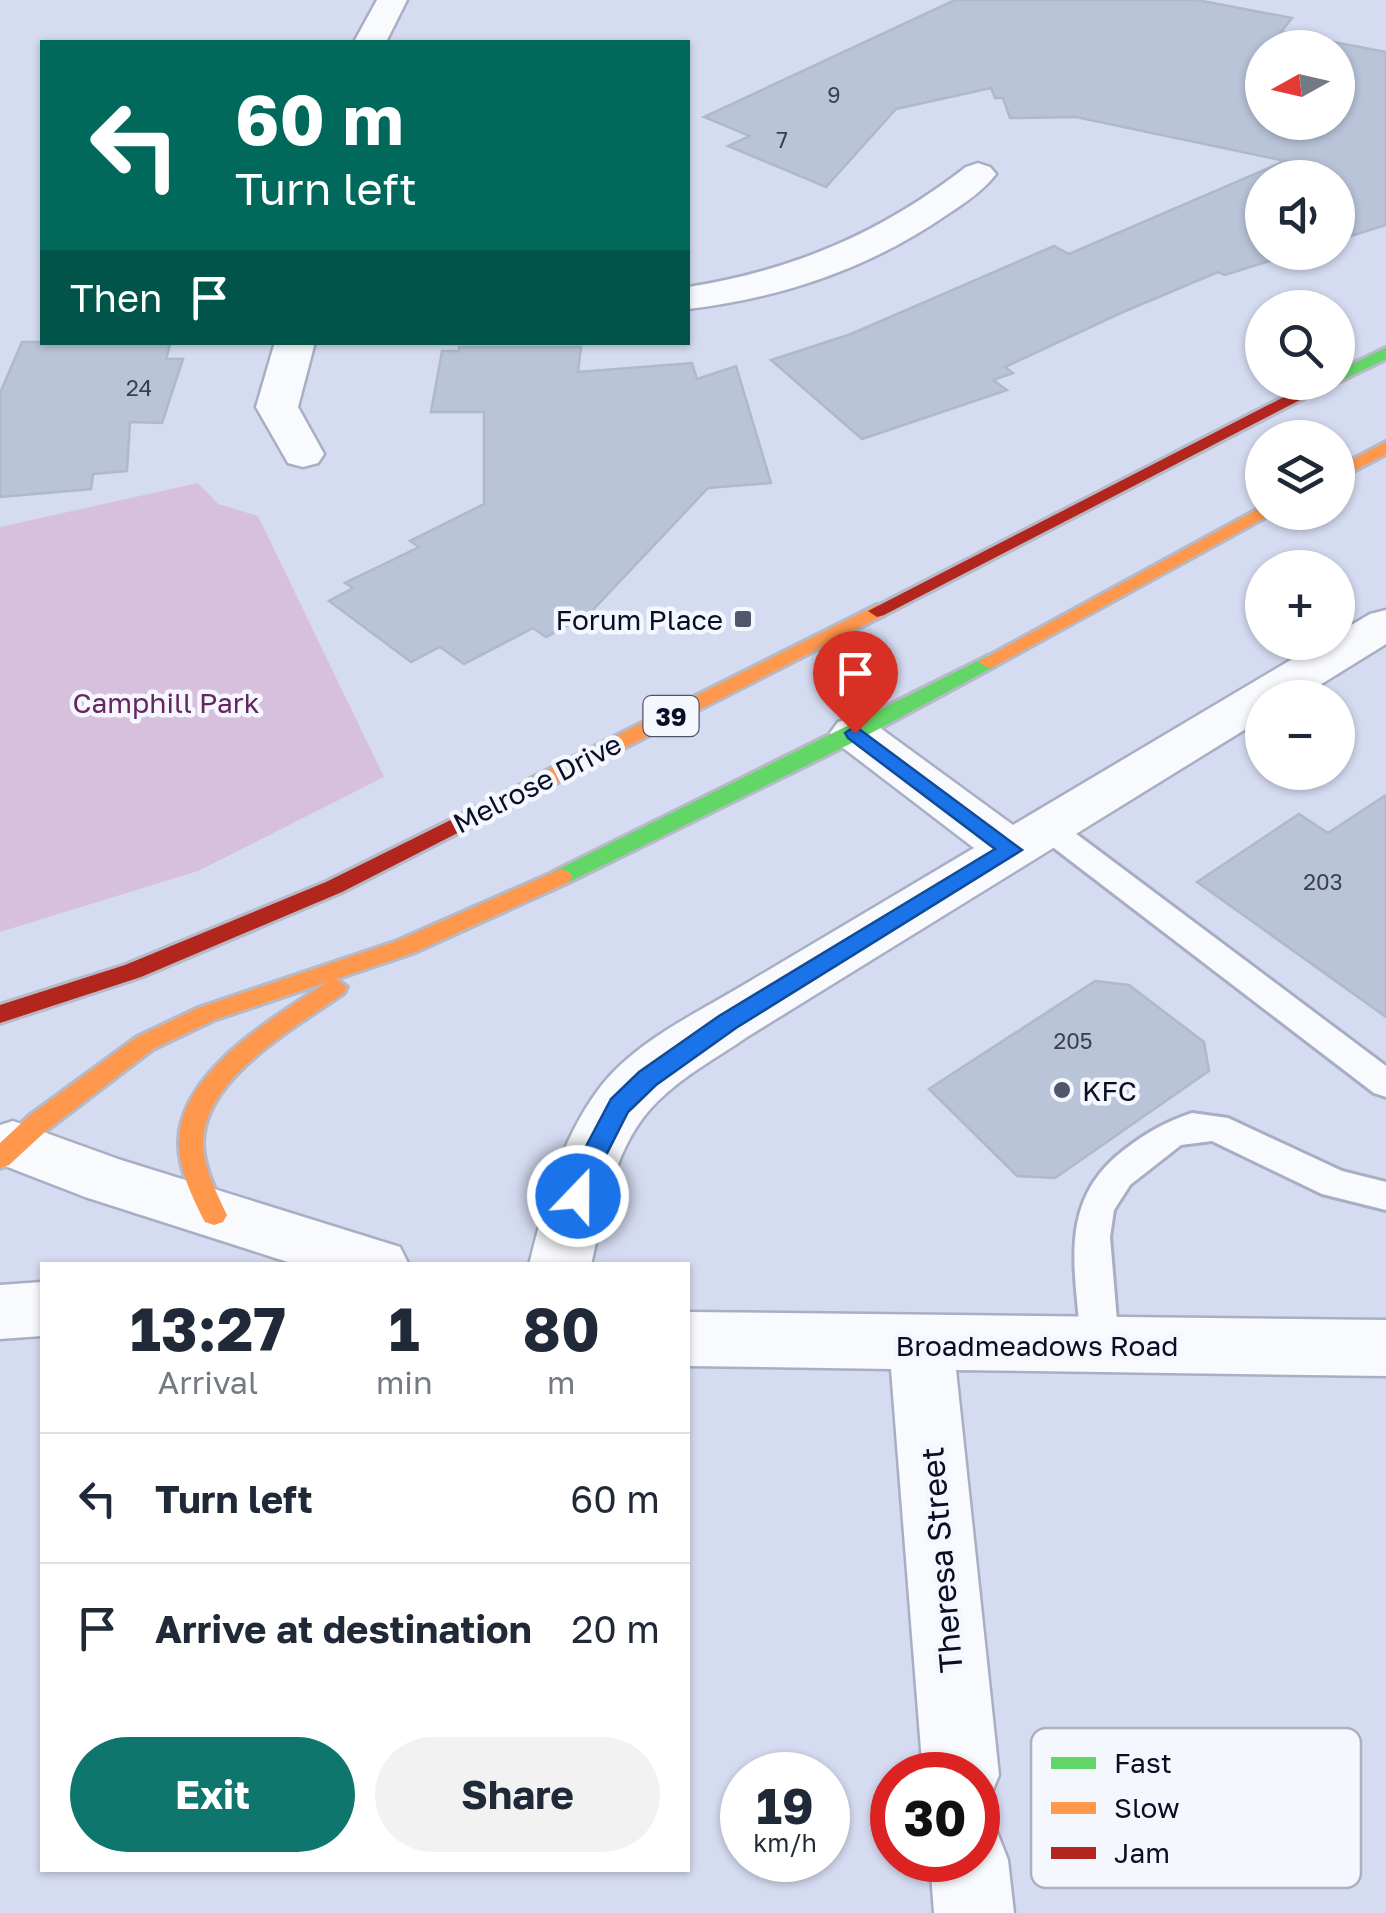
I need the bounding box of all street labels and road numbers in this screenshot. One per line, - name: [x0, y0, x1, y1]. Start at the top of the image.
- road number: 39: [644, 696, 698, 736]
- street label: Melrose Drive: [447, 726, 627, 840]
- street label: Broadmeadows Road: [896, 1329, 1178, 1362]
- street label: Theresa Street: [912, 1445, 970, 1675]

